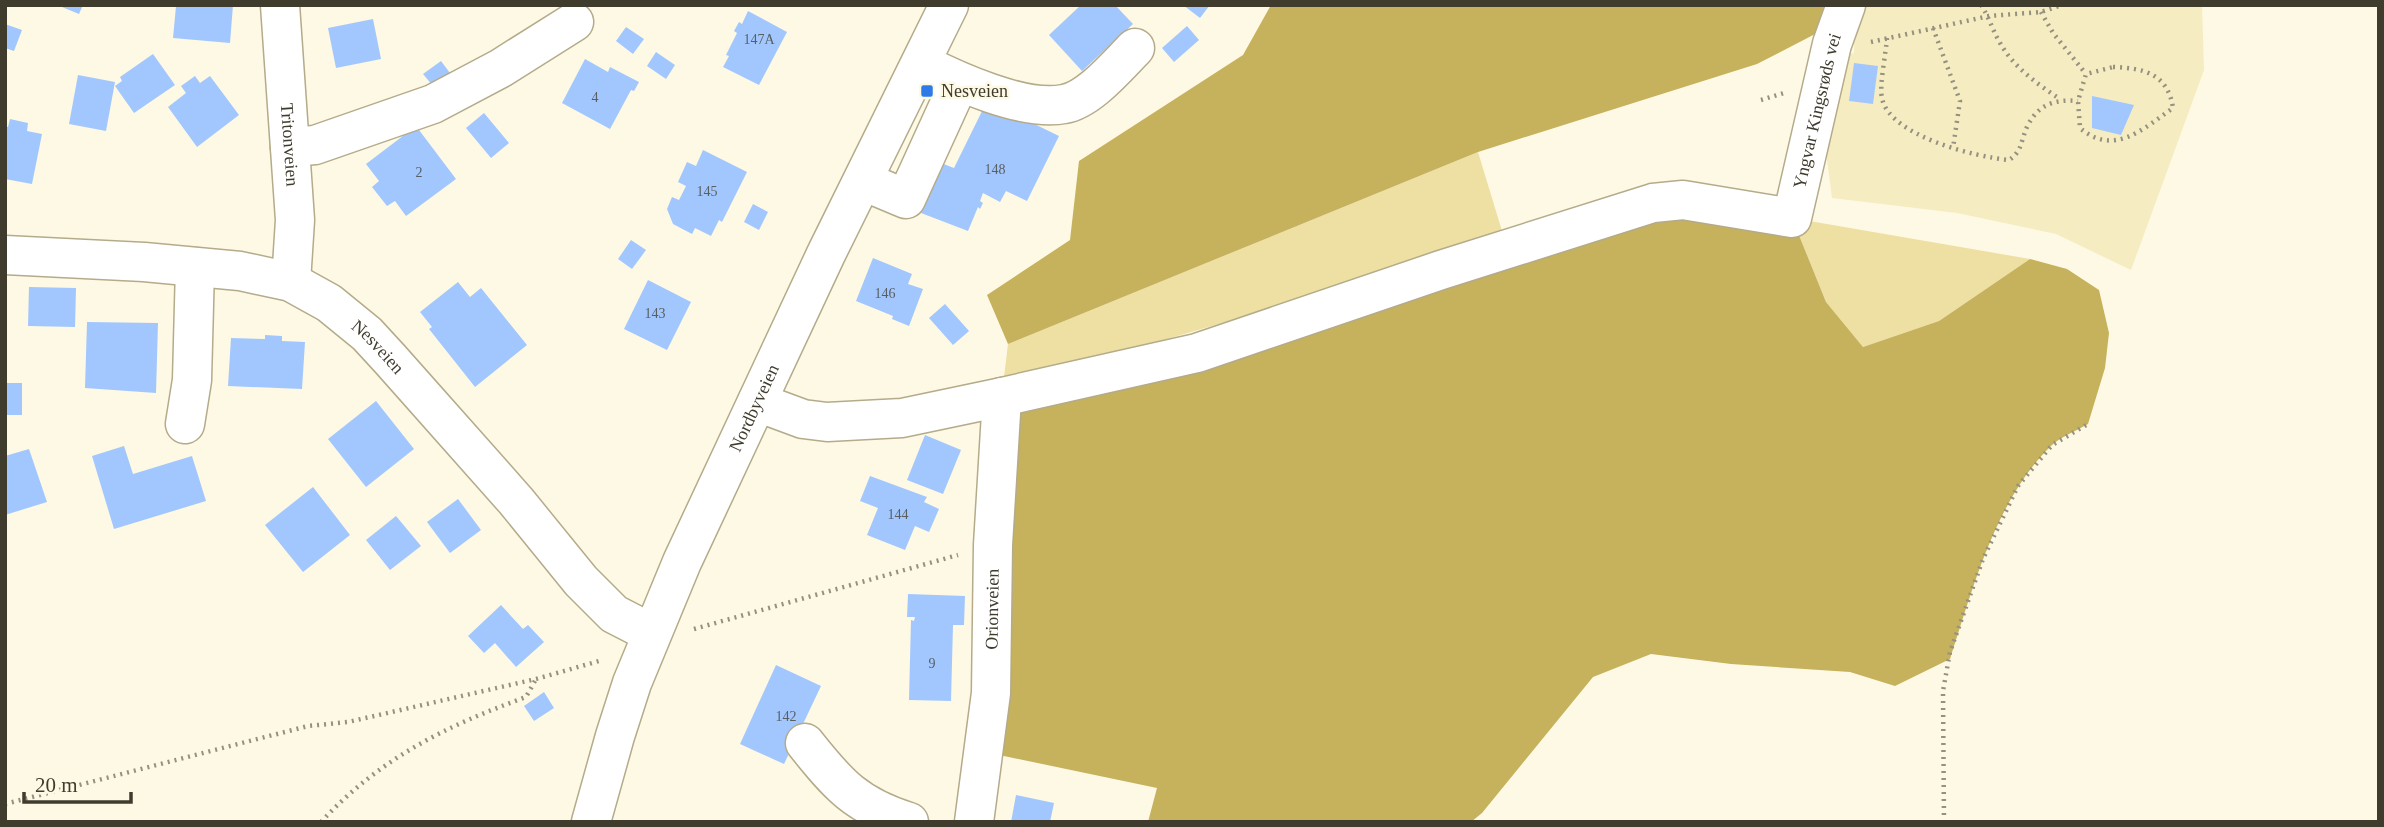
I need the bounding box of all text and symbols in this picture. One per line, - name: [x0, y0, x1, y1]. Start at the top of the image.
- street label: Yngvar Kingsrøds vei: [1789, 30, 1845, 191]
- house number: 147A: [743, 32, 775, 47]
- place label: Nesveien: [941, 81, 1008, 101]
- marker: Nesveien: [919, 83, 935, 99]
- house number: 4: [592, 90, 599, 105]
- street label: Tritonveien: [277, 102, 303, 187]
- house number: 148: [985, 162, 1006, 177]
- house number: 2: [416, 165, 423, 180]
- house number: 145: [697, 184, 718, 199]
- house number: 146: [875, 286, 896, 301]
- house number: 143: [645, 306, 666, 321]
- street label: Nesveien: [348, 316, 408, 378]
- street label: Nordbyveien: [725, 361, 783, 455]
- house number: 144: [888, 507, 909, 522]
- street label: Orionveien: [982, 568, 1003, 650]
- house number: 9: [929, 656, 936, 671]
- house number: 142: [776, 709, 797, 724]
- scale bar: [24, 760, 131, 804]
- text: 20 m: [35, 773, 78, 797]

